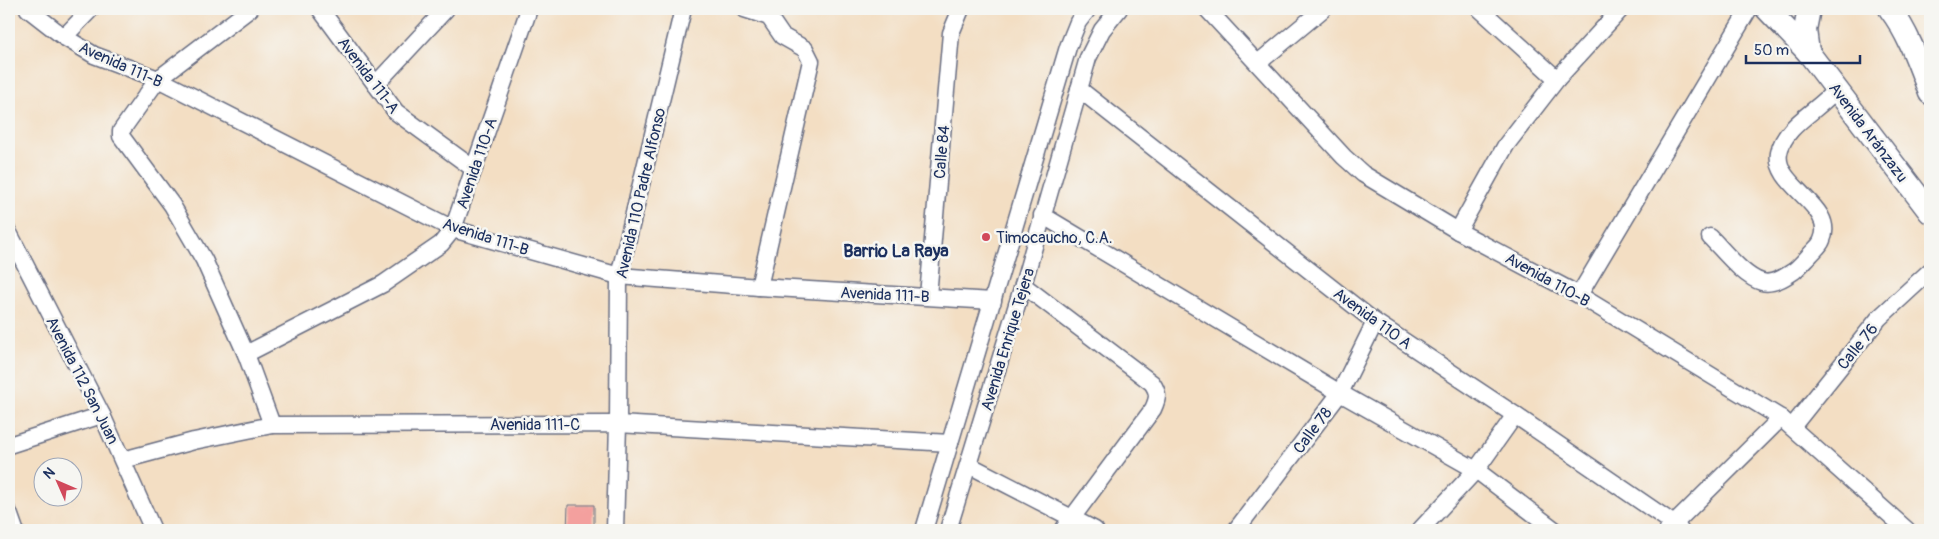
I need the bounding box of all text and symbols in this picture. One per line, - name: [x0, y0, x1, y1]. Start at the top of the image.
- scale bar: [1746, 32, 1860, 64]
- street label: Avenida 111-A: [333, 33, 404, 118]
- street label: Avenida 111-B: [76, 38, 166, 92]
- text: 50 m: [1754, 41, 1789, 60]
- street label: Avenida Aránzazu: [1824, 79, 1912, 186]
- street label: Avenida 110 Padre Alfonso: [612, 106, 670, 281]
- street label: Avenida 110-A: [452, 115, 502, 212]
- street label: Calle 84: [930, 124, 954, 180]
- street label: Avenida 111-B: [440, 214, 531, 260]
- place label: Timocaucho, C.A.: [996, 228, 1112, 248]
- marker: Timocaucho, C.A.: [980, 231, 992, 243]
- district label: Barrio La Raya: [843, 240, 949, 263]
- street label: Avenida 110-B: [1501, 248, 1594, 311]
- street label: Avenida Enrique Tejera: [977, 265, 1039, 413]
- street label: Avenida 111-B: [840, 283, 930, 307]
- street label: Avenida 110 A: [1329, 284, 1416, 354]
- street label: Avenida 112 San Juan: [41, 313, 123, 448]
- street label: Calle 76: [1833, 319, 1883, 374]
- street label: Calle 78: [1289, 403, 1337, 458]
- street label: Avenida 111-C: [490, 415, 580, 435]
- north arrow: [32, 456, 82, 506]
- text: N: [40, 464, 59, 483]

